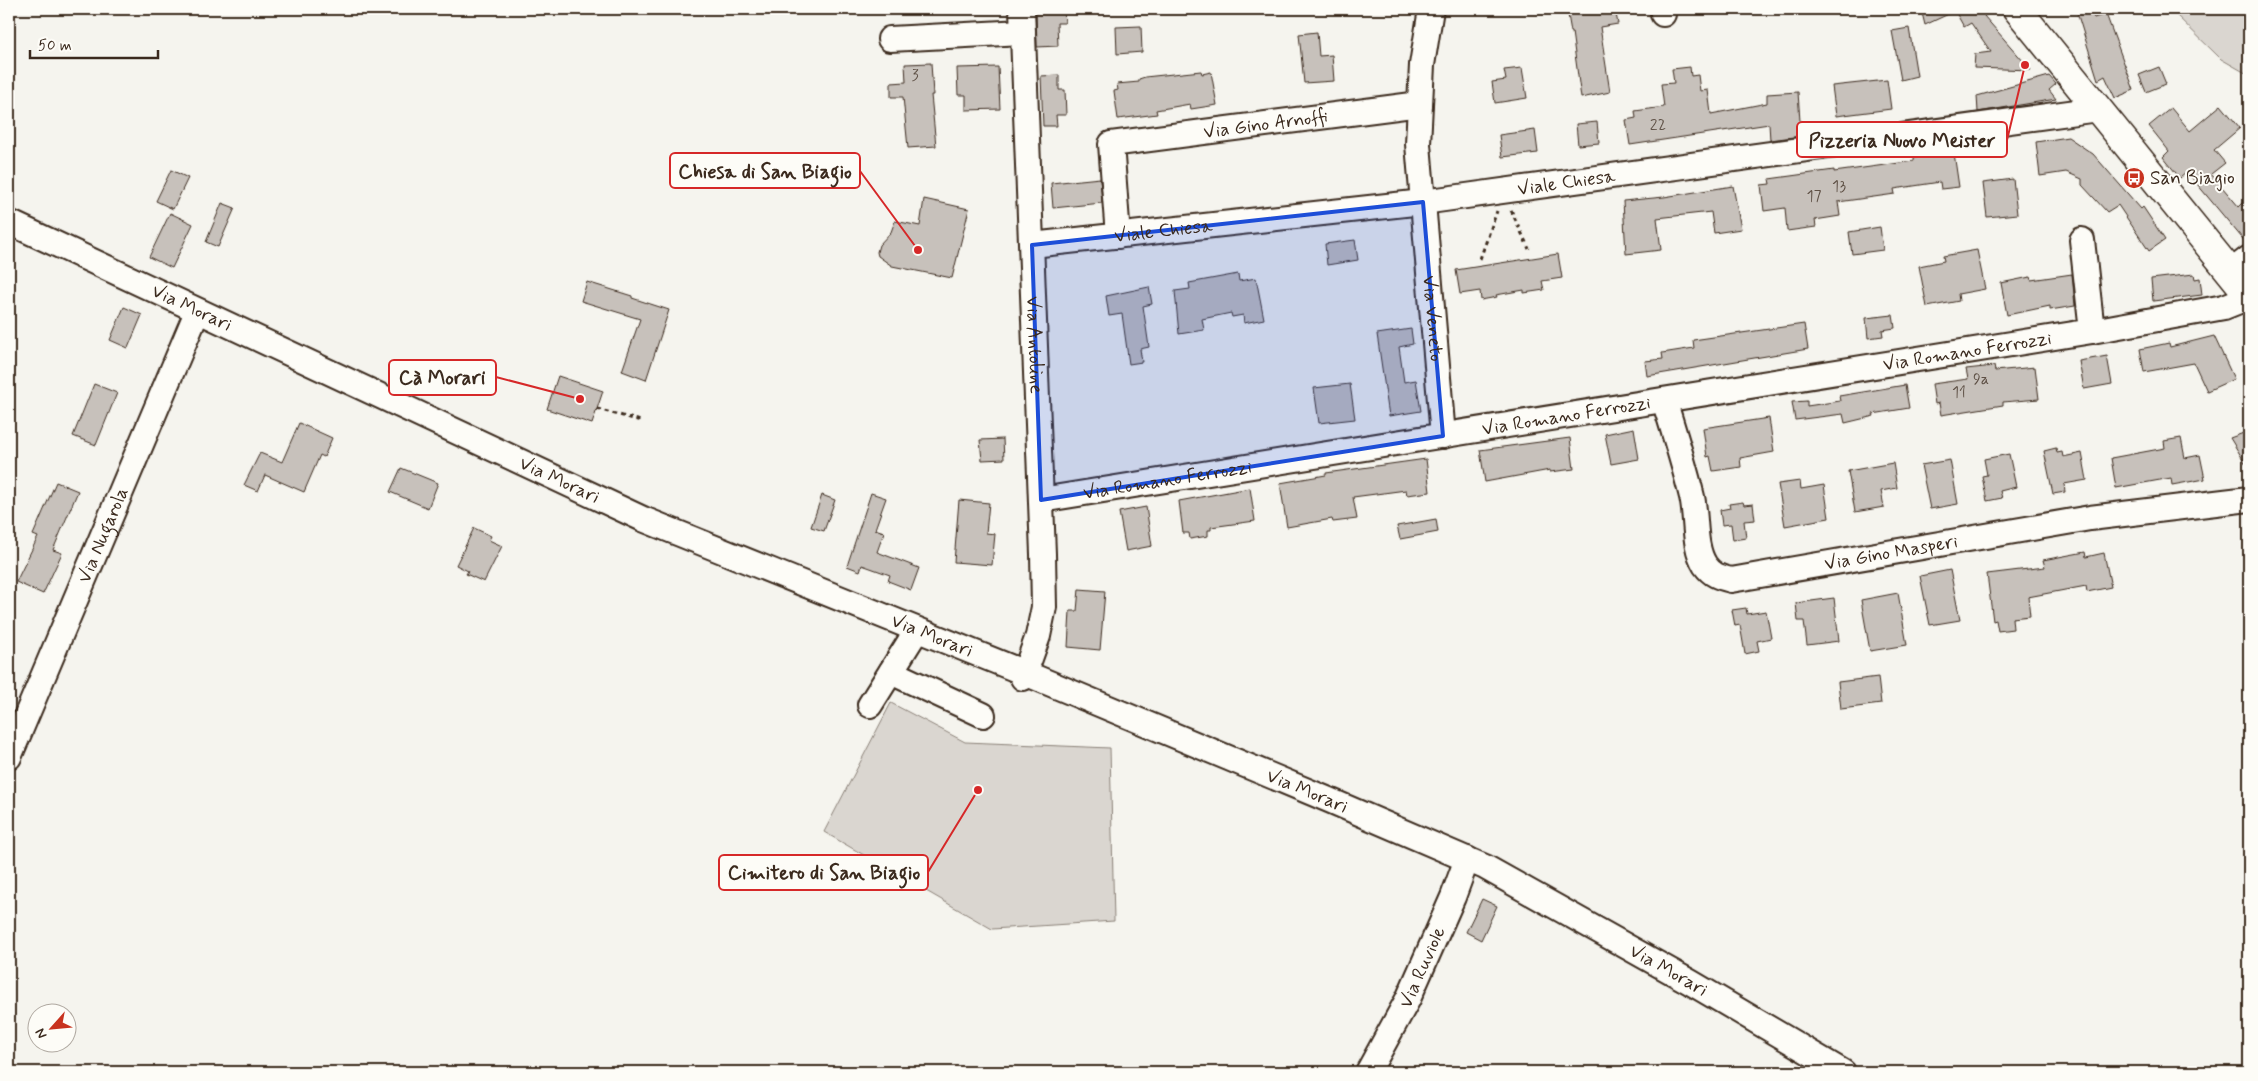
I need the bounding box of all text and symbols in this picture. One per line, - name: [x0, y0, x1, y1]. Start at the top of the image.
- scale bar: [30, 28, 158, 60]
- text: 50 m: [38, 36, 72, 56]
- house number: 3: [911, 65, 919, 86]
- street label: Via Gino Arnoffi: [1202, 104, 1329, 144]
- house number: 22: [1650, 115, 1666, 136]
- callout: Pizzeria Nuovo Meister: [1797, 122, 2007, 157]
- text: Pizzeria Nuovo Meister: [1809, 128, 1996, 155]
- callout: Chiesa di San Biagio: [670, 153, 860, 188]
- text: Chiesa di San Biagio: [678, 159, 852, 188]
- street label: Viale Chiesa: [1516, 163, 1617, 201]
- bus stop icon: San Biagio: [2122, 166, 2146, 190]
- place label: San Biagio: [2150, 166, 2235, 192]
- house number: 13: [1832, 176, 1846, 197]
- house number: 17: [1806, 186, 1822, 207]
- street label: Viale Chiesa: [1113, 213, 1214, 248]
- street label: Via Veneto: [1417, 275, 1449, 363]
- street label: Via Morari: [148, 278, 236, 337]
- street label: Via Antoline: [1021, 295, 1049, 394]
- street label: Via Romano Ferrozzi: [1881, 325, 2053, 377]
- callout: Cà Morari: [389, 360, 496, 395]
- text: Cà Morari: [399, 365, 486, 392]
- house number: 9a: [1973, 369, 1989, 390]
- house number: 11: [1952, 382, 1966, 403]
- street label: Via Romano Ferrozzi: [1480, 390, 1652, 441]
- street label: Via Morari: [515, 450, 604, 509]
- street label: Via Romano Ferrozzi: [1081, 454, 1253, 506]
- street label: Via Nugarola: [71, 483, 134, 587]
- street label: Via Gino Masperi: [1822, 529, 1960, 576]
- street label: Via Morari: [888, 608, 977, 663]
- street label: Via Morari: [1263, 763, 1352, 819]
- callout: Cimitero di San Biagio: [719, 855, 928, 890]
- text: Cimitero di San Biagio: [728, 860, 920, 889]
- street label: Via Ruviole: [1393, 922, 1451, 1013]
- street label: Via Morari: [1625, 938, 1712, 1002]
- north arrow: [28, 1004, 78, 1054]
- text: N: [31, 1025, 51, 1042]

